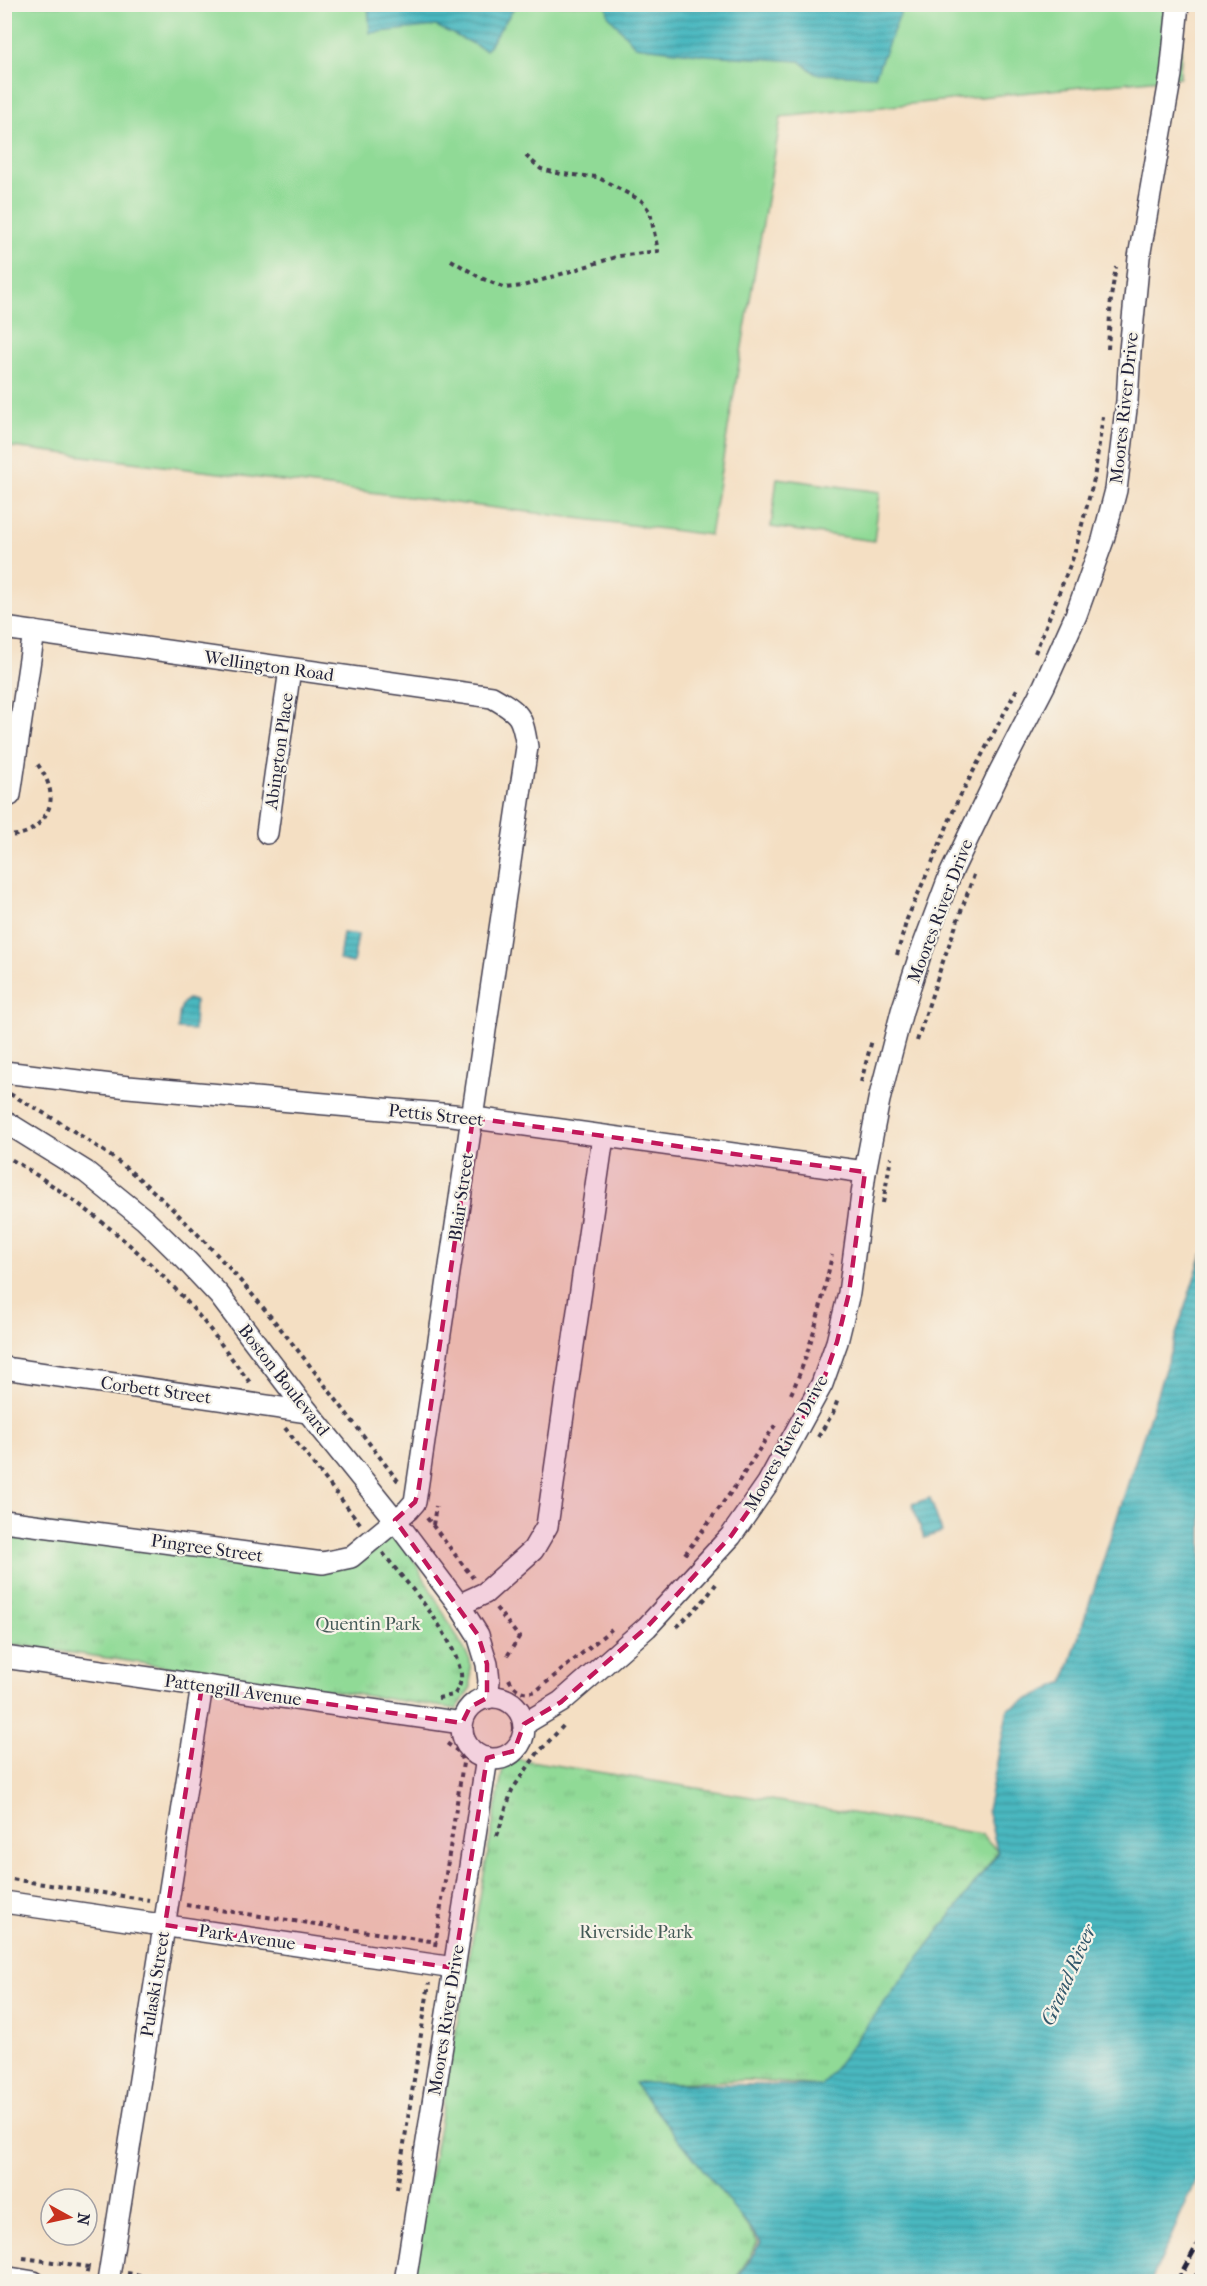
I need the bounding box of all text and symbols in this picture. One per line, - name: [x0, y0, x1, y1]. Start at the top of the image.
- street label: Moores River Drive: [1106, 331, 1143, 485]
- street label: Wellington Road: [202, 647, 335, 686]
- street label: Abington Place: [261, 691, 298, 812]
- street label: Moores River Drive: [903, 836, 978, 986]
- street label: Pettis Street: [387, 1100, 485, 1131]
- street label: Blair Street: [445, 1151, 478, 1243]
- street label: Boston Boulevard: [233, 1320, 334, 1441]
- street label: Moores River Drive: [740, 1371, 833, 1515]
- street label: Corbett Street: [99, 1372, 213, 1409]
- street label: Pingree Street: [149, 1530, 265, 1567]
- park label: Quentin Park: [315, 1614, 421, 1635]
- street label: Pattengill Avenue: [163, 1670, 303, 1711]
- water label: Grand River: [1036, 1919, 1102, 2029]
- street label: Park Avenue: [197, 1920, 297, 1955]
- park label: Riverside Park: [579, 1922, 693, 1943]
- street label: Pulaski Street: [137, 1929, 174, 2039]
- street label: Moores River Drive: [424, 1943, 469, 2097]
- north arrow: [39, 2187, 99, 2247]
- text: N: [73, 2212, 94, 2227]

